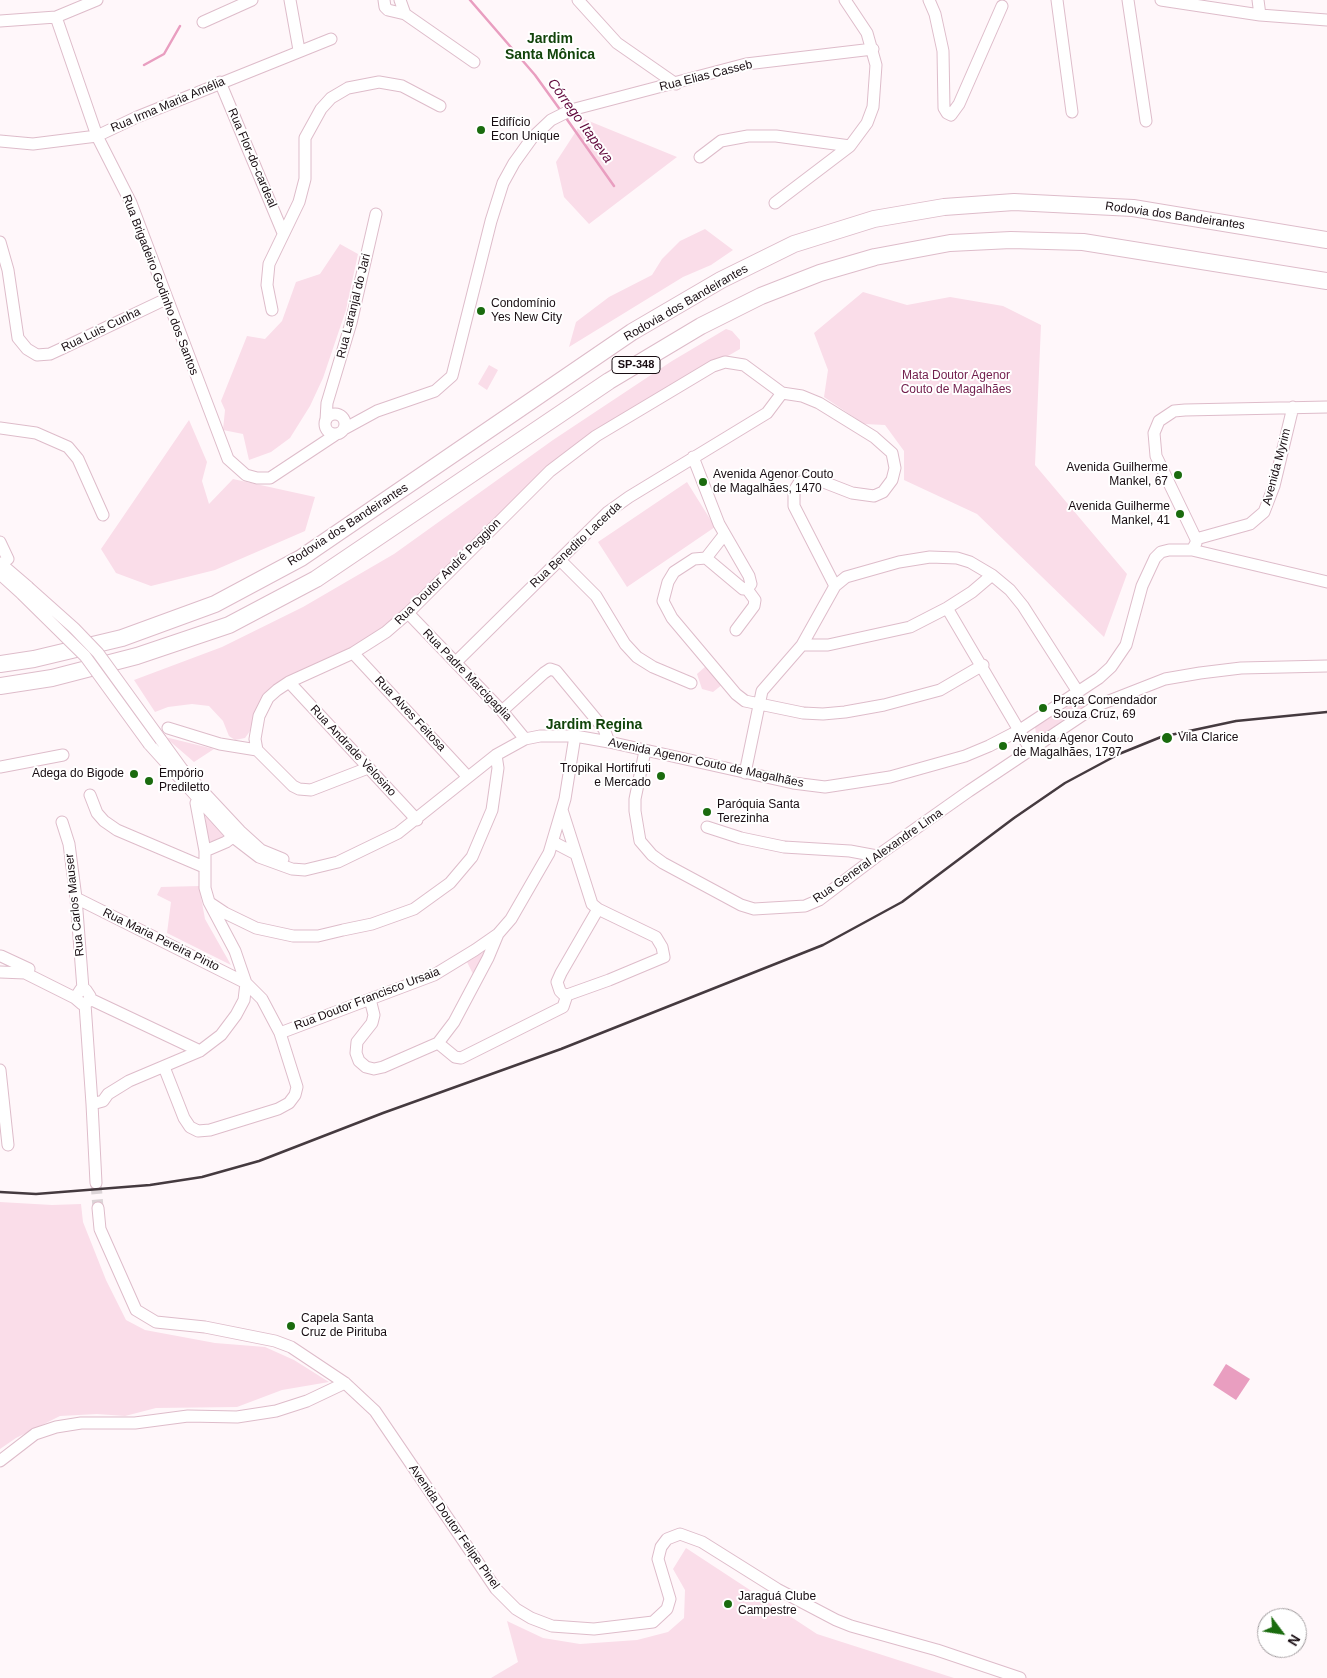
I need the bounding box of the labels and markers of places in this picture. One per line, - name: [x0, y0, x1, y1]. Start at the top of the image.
- place label: Edifício Econ Unique: [491, 116, 560, 144]
- marker: Edifício Econ Unique: [475, 124, 487, 136]
- place label: Condomínio Yes New City: [491, 297, 562, 325]
- marker: Condomínio Yes New City: [475, 305, 487, 317]
- place label: Avenida Guilherme Mankel, 67: [1066, 461, 1168, 489]
- place label: Avenida Agenor Couto de Magalhães, 1470: [713, 468, 834, 496]
- marker: Avenida Guilherme Mankel, 67: [1172, 469, 1184, 481]
- marker: Avenida Agenor Couto de Magalhães, 1470: [697, 476, 709, 488]
- place label: Avenida Guilherme Mankel, 41: [1068, 500, 1170, 528]
- marker: Avenida Guilherme Mankel, 41: [1174, 508, 1186, 520]
- place label: Praça Comendador Souza Cruz, 69: [1053, 694, 1157, 722]
- marker: Praça Comendador Souza Cruz, 69: [1037, 702, 1049, 714]
- marker: Vila Clarice: [1160, 731, 1174, 745]
- place label: Vila Clarice: [1178, 731, 1238, 745]
- place label: Avenida Agenor Couto de Magalhães, 1797: [1013, 732, 1134, 760]
- marker: Avenida Agenor Couto de Magalhães, 1797: [997, 740, 1009, 752]
- place label: Tropikal Hortifruti e Mercado: [560, 762, 651, 790]
- place label: Adega do Bigode: [32, 767, 124, 781]
- place label: Empório Prediletto: [159, 767, 210, 795]
- marker: Adega do Bigode: [128, 768, 140, 780]
- marker: Tropikal Hortifruti e Mercado: [655, 770, 667, 782]
- marker: Empório Prediletto: [143, 775, 155, 787]
- place label: Paróquia Santa Terezinha: [717, 798, 800, 826]
- marker: Paróquia Santa Terezinha: [701, 806, 713, 818]
- place label: Capela Santa Cruz de Pirituba: [301, 1312, 387, 1340]
- marker: Capela Santa Cruz de Pirituba: [285, 1320, 297, 1332]
- place label: Jaraguá Clube Campestre: [738, 1590, 816, 1618]
- marker: Jaraguá Clube Campestre: [722, 1598, 734, 1610]

